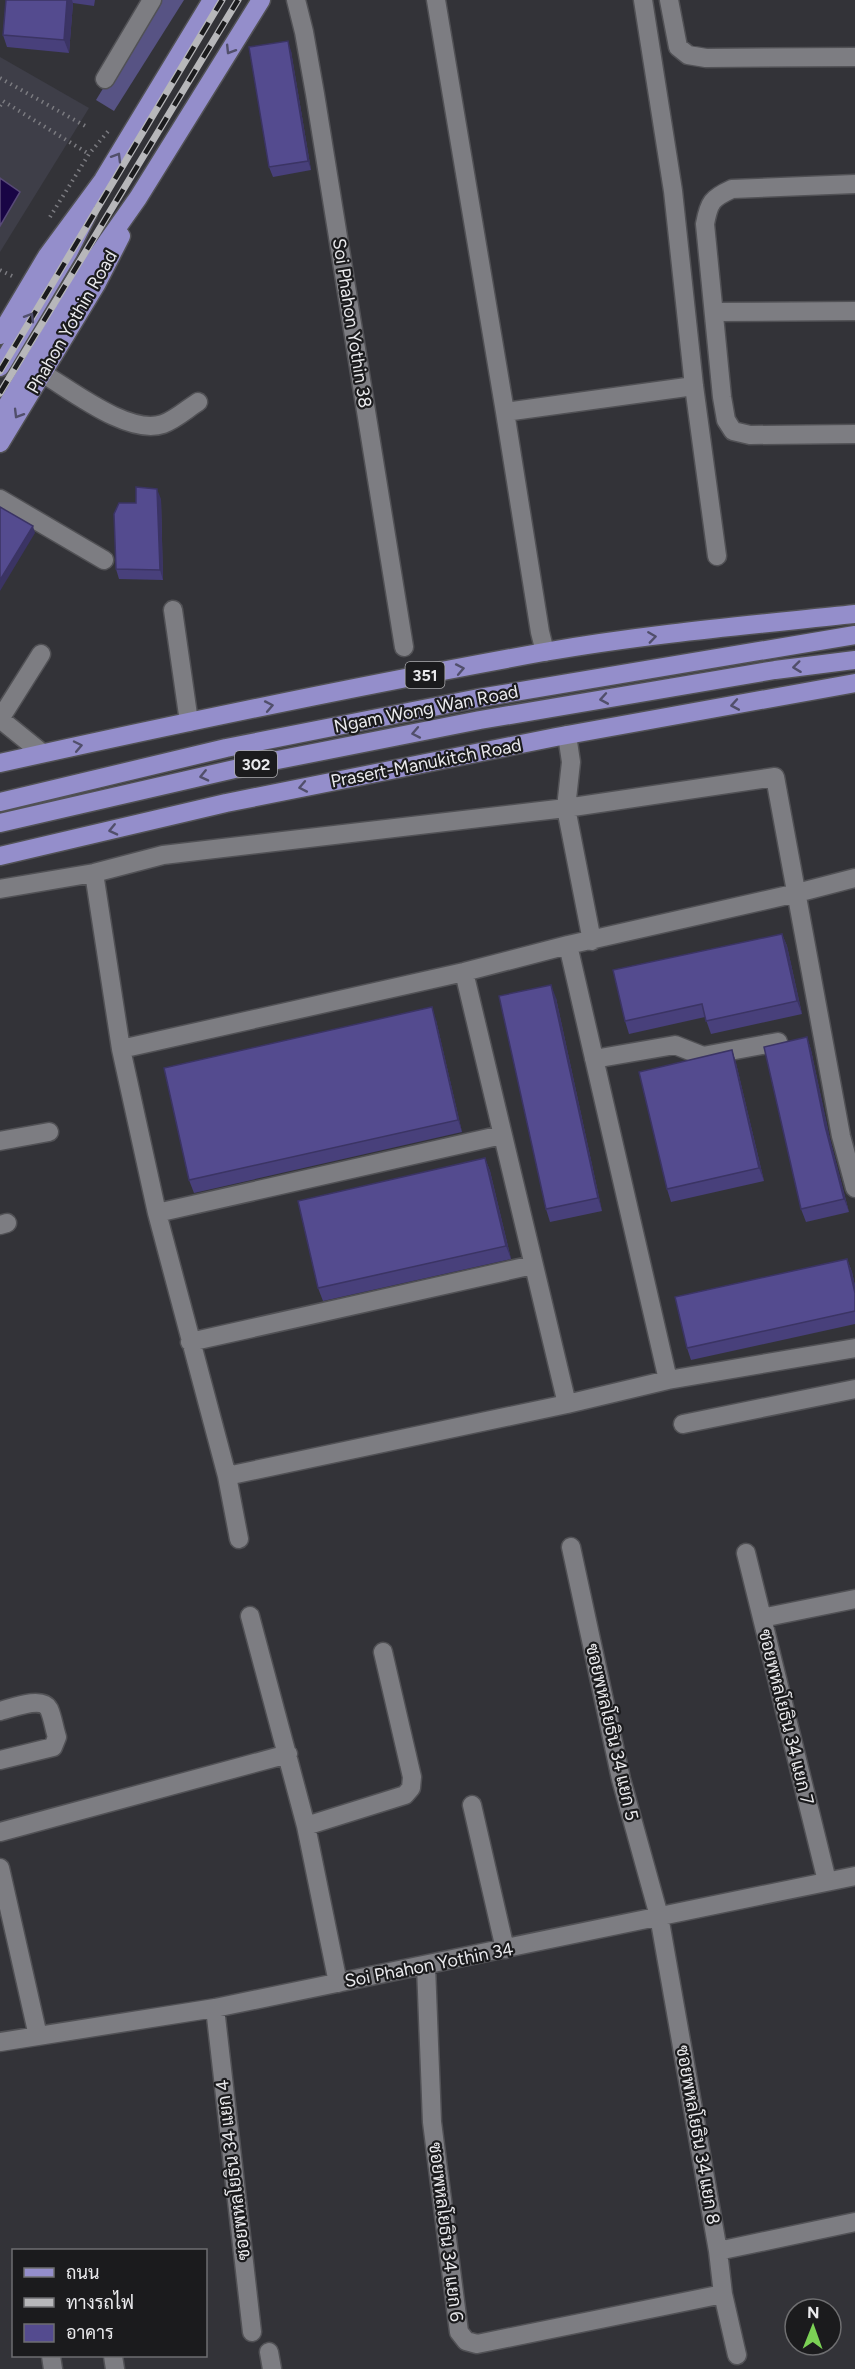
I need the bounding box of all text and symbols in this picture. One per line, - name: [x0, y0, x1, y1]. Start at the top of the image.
- one-way arrow: [226, 44, 238, 54]
- one-way arrow: [110, 153, 122, 163]
- street label: Soi Phahon Yothin 38: [328, 237, 376, 409]
- street label: Phahon Yothin Road: [22, 246, 122, 398]
- one-way arrow: [22, 313, 34, 323]
- one-way arrow: [13, 408, 25, 418]
- one-way arrow: [648, 631, 657, 644]
- one-way arrow: [792, 661, 802, 673]
- road number: 351: [406, 662, 444, 688]
- one-way arrow: [455, 663, 465, 676]
- street label: Ngam Wong Wan Road: [332, 680, 520, 738]
- one-way arrow: [600, 692, 609, 704]
- one-way arrow: [731, 698, 741, 711]
- one-way arrow: [263, 700, 273, 713]
- one-way arrow: [411, 726, 421, 739]
- street label: Prasert-Manukitch Road: [329, 734, 523, 792]
- one-way arrow: [72, 740, 82, 753]
- road number: 302: [235, 751, 277, 777]
- one-way arrow: [199, 769, 209, 782]
- one-way arrow: [298, 780, 308, 793]
- one-way arrow: [108, 822, 118, 835]
- street label: ซอยพหลโยธิน 34 แยก 7: [754, 1626, 820, 1807]
- street label: ซอยพหลโยธิน 34 แยก 5: [581, 1641, 645, 1823]
- street label: Soi Phahon Yothin 34: [343, 1938, 515, 1992]
- street label: ซอยพหลโยธิน 34 แยก 8: [671, 2043, 727, 2226]
- street label: ซอยพหลโยธิน 34 แยก 4: [209, 2078, 255, 2262]
- street label: ซอยพหลโยธิน 34 แยก 6: [424, 2141, 470, 2323]
- legend: [12, 2249, 207, 2357]
- text: ถนน: [66, 2262, 99, 2284]
- text: ทางรถไฟ: [66, 2290, 134, 2314]
- north arrow: [783, 2297, 843, 2357]
- text: N: [807, 2303, 820, 2322]
- text: อาคาร: [66, 2322, 114, 2344]

